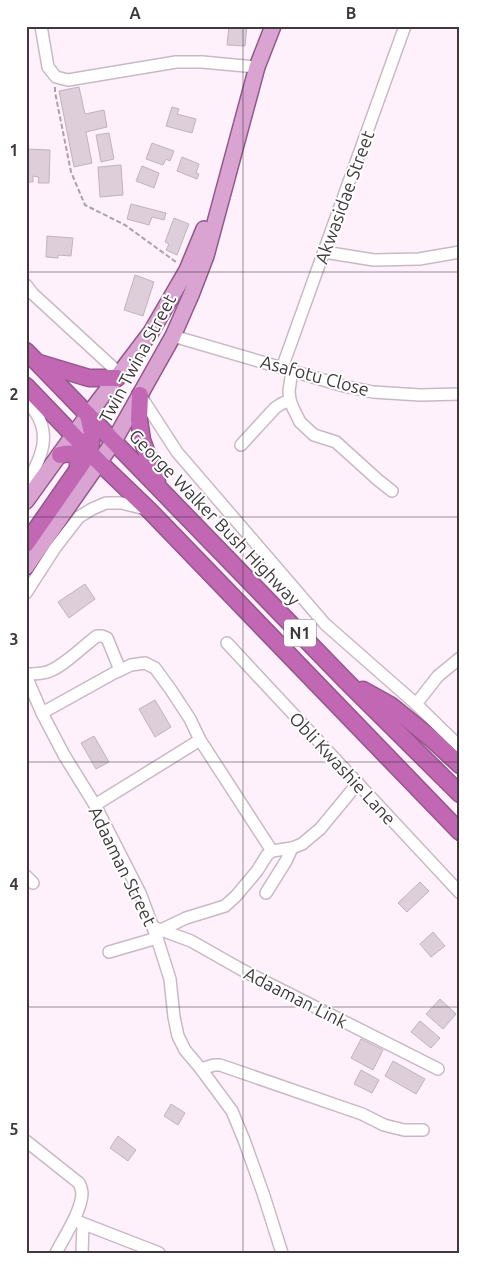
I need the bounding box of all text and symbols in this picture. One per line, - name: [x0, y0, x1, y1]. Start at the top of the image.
- text: A: [129, 4, 141, 22]
- text: B: [346, 4, 356, 22]
- street label: Akwasidae Street: [311, 128, 377, 266]
- text: 1: [9, 141, 19, 159]
- street label: Twin Twina Street: [95, 290, 179, 426]
- street label: Asafotu Close: [258, 351, 372, 399]
- text: 2: [9, 385, 19, 403]
- street label: George Walker Bush Highway: [126, 425, 305, 609]
- road number: N1: [284, 620, 316, 646]
- text: 3: [9, 630, 19, 648]
- street label: Obli Kwashie Lane: [286, 708, 400, 828]
- street label: Adaaman Street: [85, 803, 161, 929]
- text: 4: [9, 875, 19, 893]
- street label: Adaaman Link: [241, 962, 351, 1032]
- text: 5: [9, 1120, 19, 1138]

